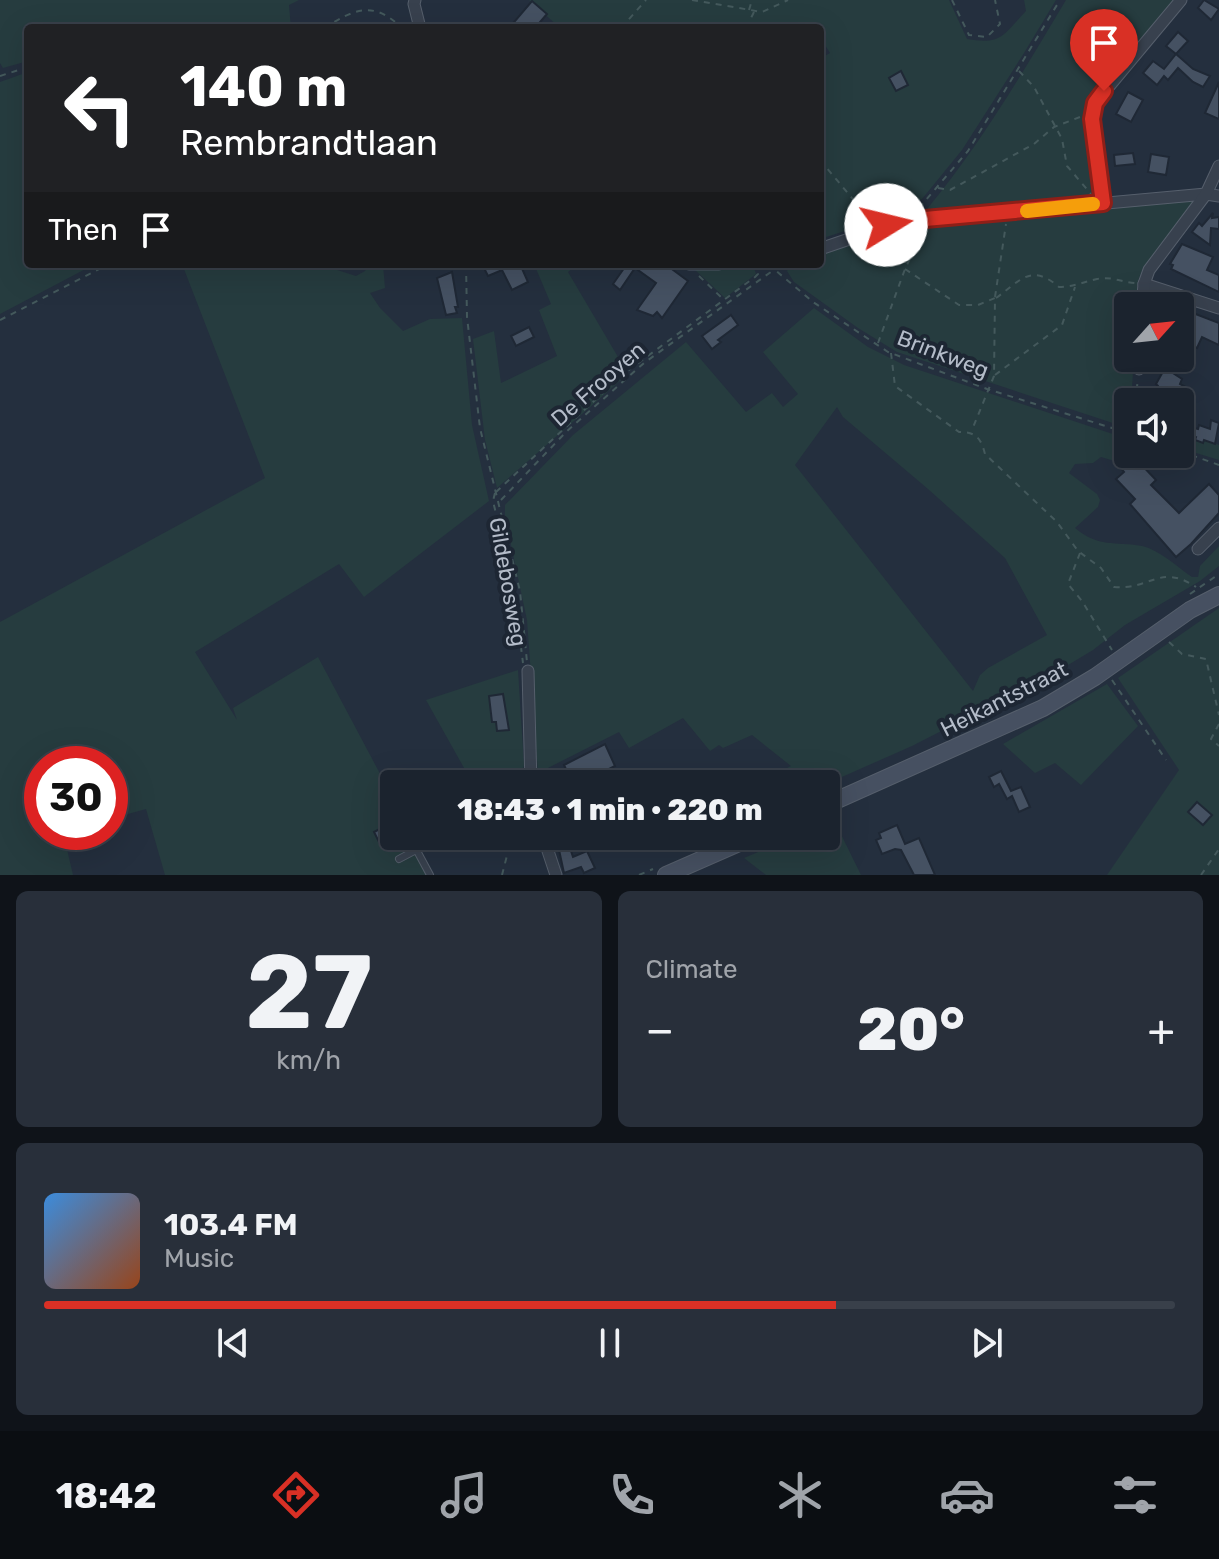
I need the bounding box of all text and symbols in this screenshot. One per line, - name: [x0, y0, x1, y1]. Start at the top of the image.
- pin: [1070, 9, 1138, 91]
- icon: arrive: [1082, 21, 1126, 65]
- text: 140 m: [180, 54, 347, 120]
- icon: left: [48, 56, 152, 160]
- text: Rembrandtlaan: [180, 121, 438, 164]
- position arrow: [844, 183, 928, 267]
- icon: arrive: [134, 208, 178, 252]
- text: Then: [48, 212, 118, 248]
- north arrow: [1114, 292, 1194, 372]
- map controls: [1114, 292, 1194, 468]
- street label: Brinkweg: [893, 324, 993, 384]
- street label: De Frooyen: [545, 336, 651, 432]
- button: sound: [1114, 388, 1194, 468]
- street label: Gildebosweg: [483, 515, 533, 649]
- street label: Heikantstraat: [936, 655, 1072, 743]
- speed limit sign: 30: [24, 746, 128, 850]
- text: 18:43 · 1 min · 220 m: [457, 792, 763, 828]
- text: 27: [245, 931, 372, 1054]
- text: Climate: [646, 954, 738, 985]
- text: 20°: [857, 994, 965, 1065]
- text: −: [646, 1004, 674, 1056]
- text: +: [1148, 1004, 1175, 1056]
- text: km/h: [276, 1045, 341, 1076]
- text: 103.4 FM: [164, 1207, 298, 1243]
- text: Music: [164, 1243, 234, 1274]
- icon: previous: [211, 1321, 255, 1365]
- icon: pause: [588, 1321, 632, 1365]
- icon: next: [965, 1321, 1009, 1365]
- icon: directions: [268, 1467, 324, 1523]
- icon: music: [436, 1467, 492, 1523]
- icon: phone: [604, 1467, 660, 1523]
- icon: climate: [772, 1467, 828, 1523]
- icon: car: [939, 1467, 995, 1523]
- icon: filters: [1107, 1467, 1163, 1523]
- text: 18:42: [56, 1474, 157, 1517]

